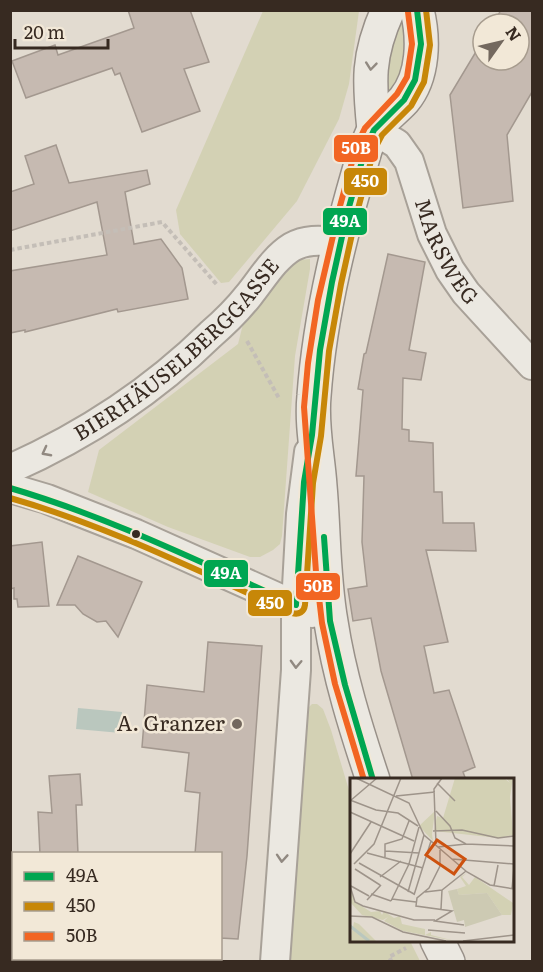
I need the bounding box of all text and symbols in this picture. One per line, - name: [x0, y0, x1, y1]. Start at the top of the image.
- scale bar: [15, 12, 108, 50]
- north arrow: [471, 12, 531, 72]
- text: 20 m: [24, 18, 65, 45]
- text: N: [501, 21, 528, 45]
- one-way arrow: [365, 61, 378, 70]
- line badge: 50B: [333, 134, 379, 163]
- text: 50B: [341, 135, 371, 159]
- line badge: 450: [343, 167, 388, 196]
- text: 450: [351, 168, 379, 192]
- street label: MARSWEG: [409, 194, 487, 310]
- line badge: 49A: [322, 207, 368, 236]
- text: 49A: [330, 208, 360, 232]
- street label: BIERHÄUSELBERGGASSE: [67, 250, 285, 447]
- one-way arrow: [42, 445, 52, 456]
- unlabelled marker: [130, 528, 142, 540]
- line badge: 49A: [203, 559, 249, 588]
- text: 49A: [211, 560, 241, 584]
- line badge: 50B: [295, 572, 341, 601]
- text: 50B: [303, 573, 333, 597]
- line badge: 450: [247, 589, 293, 617]
- text: 450: [256, 590, 284, 614]
- one-way arrow: [290, 659, 302, 668]
- place label: A. Granzer: [117, 706, 225, 737]
- marker: A. Granzer: [230, 717, 244, 731]
- inset map: [350, 778, 513, 942]
- legend: [12, 852, 222, 960]
- one-way arrow: [276, 854, 289, 863]
- text: 49A: [66, 861, 99, 888]
- text: 450: [66, 891, 95, 918]
- text: 50B: [66, 921, 98, 948]

